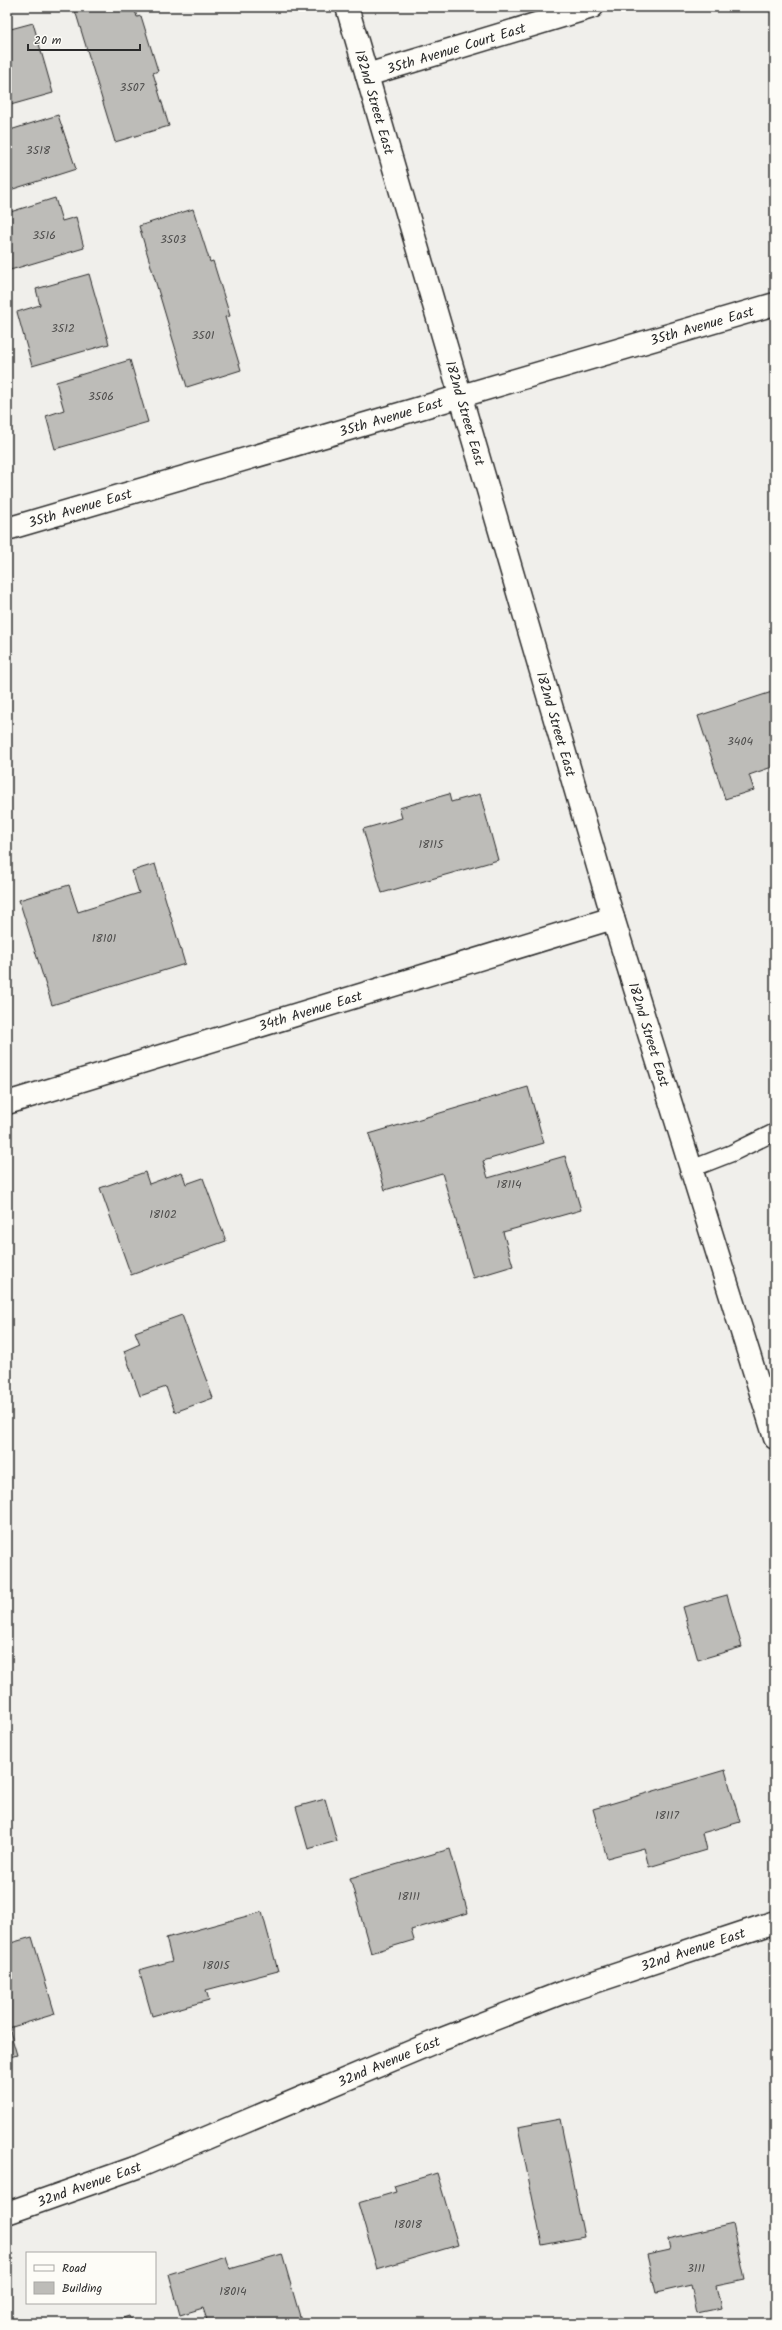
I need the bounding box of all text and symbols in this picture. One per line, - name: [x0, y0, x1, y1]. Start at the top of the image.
- street label: 35th Avenue Court East: [384, 17, 529, 80]
- scale bar: [28, 26, 140, 52]
- text: 20 m: [34, 31, 62, 50]
- street label: 182nd Street East: [348, 47, 400, 158]
- house number: 3507: [120, 78, 145, 97]
- house number: 3518: [26, 141, 51, 160]
- house number: 3516: [32, 226, 56, 245]
- house number: 3503: [160, 230, 186, 249]
- street label: 35th Avenue East: [648, 301, 757, 352]
- house number: 3512: [51, 319, 75, 338]
- house number: 3501: [191, 326, 215, 345]
- street label: 182nd Street East: [439, 358, 491, 469]
- house number: 3506: [88, 387, 114, 406]
- street label: 35th Avenue East: [337, 392, 446, 443]
- street label: 35th Avenue East: [26, 483, 135, 534]
- street label: 182nd Street East: [530, 669, 581, 780]
- house number: 3404: [727, 732, 753, 751]
- house number: 18115: [419, 835, 445, 854]
- house number: 18101: [92, 929, 116, 948]
- street label: 182nd Street East: [622, 980, 675, 1090]
- street label: 34th Avenue East: [256, 985, 366, 1038]
- house number: 18114: [496, 1175, 522, 1194]
- house number: 18102: [149, 1205, 177, 1224]
- house number: 18117: [655, 1806, 679, 1825]
- house number: 18111: [398, 1887, 420, 1906]
- street label: 32nd Avenue East: [638, 1922, 749, 1978]
- house number: 18015: [202, 1956, 231, 1975]
- street label: 32nd Avenue East: [335, 2031, 444, 2093]
- street label: 32nd Avenue East: [34, 2156, 145, 2214]
- house number: 18018: [394, 2215, 423, 2234]
- legend: [26, 2252, 156, 2304]
- text: Road: [62, 2259, 87, 2278]
- house number: 3111: [687, 2259, 705, 2278]
- text: Building: [62, 2279, 102, 2298]
- house number: 18014: [219, 2282, 247, 2301]

